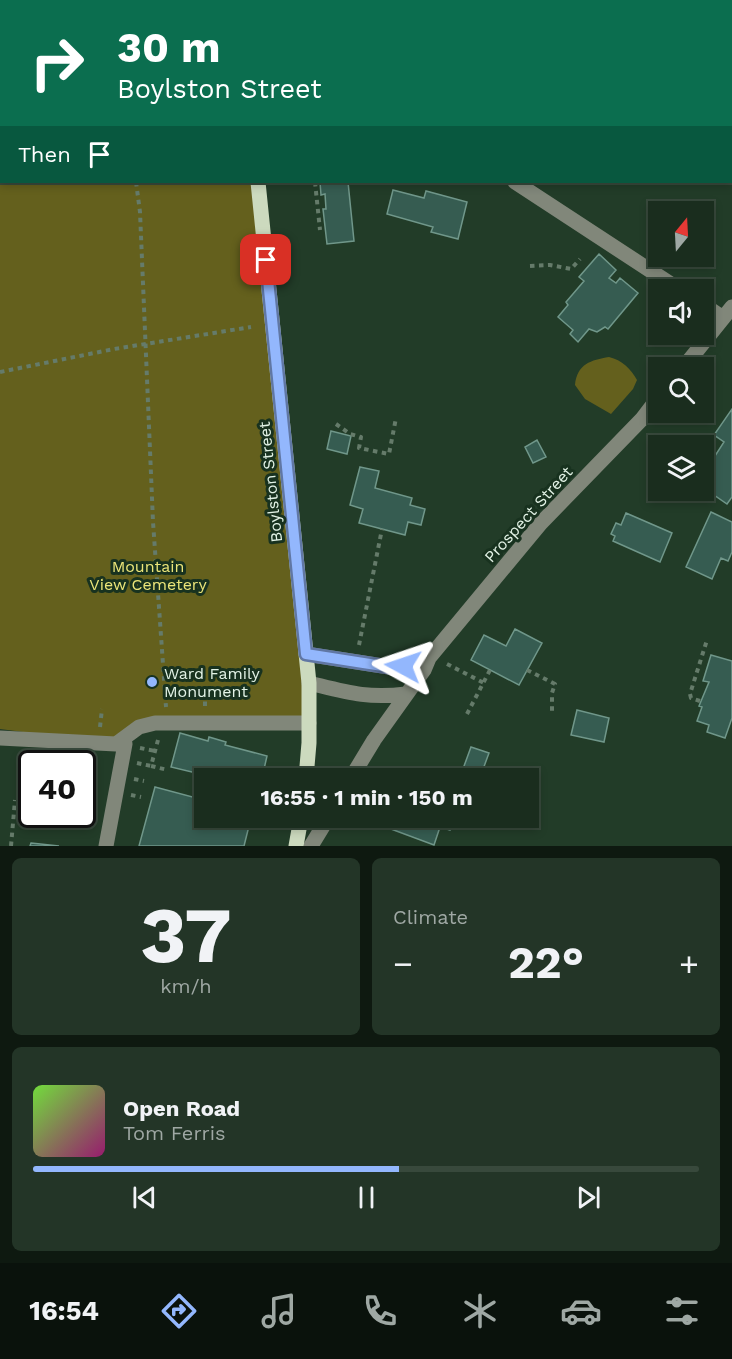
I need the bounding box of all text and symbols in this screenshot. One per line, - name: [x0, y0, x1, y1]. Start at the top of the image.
- text: 30 m: [117, 23, 221, 72]
- icon: right: [18, 24, 96, 102]
- text: Boylston Street: [117, 73, 322, 105]
- icon: arrive: [83, 138, 116, 171]
- text: Then: [18, 142, 71, 167]
- north arrow: [648, 201, 714, 267]
- map controls: [648, 201, 714, 501]
- pin: [240, 234, 291, 285]
- icon: arrive: [249, 243, 282, 276]
- button: sound: [648, 279, 714, 345]
- button: search: [648, 357, 714, 423]
- street label: Boylston Street: [255, 420, 286, 543]
- button: layers: [648, 435, 714, 501]
- street label: Prospect Street: [480, 462, 577, 566]
- park label: Mountain View Cemetery: [89, 557, 207, 594]
- position arrow: [371, 634, 435, 698]
- place label: Ward Family Monument: [164, 664, 261, 701]
- marker: Ward Family Monument: [145, 675, 159, 689]
- speed limit sign: 40: [18, 750, 96, 828]
- text: 16:55 · 1 min · 150 m: [260, 785, 473, 810]
- text: 37: [140, 889, 232, 981]
- text: Climate: [393, 905, 468, 929]
- text: 22°: [508, 936, 584, 989]
- text: −: [393, 944, 413, 983]
- text: +: [679, 944, 699, 983]
- text: km/h: [160, 974, 212, 998]
- text: Open Road: [123, 1096, 240, 1121]
- text: Tom Ferris: [123, 1121, 226, 1145]
- icon: previous: [128, 1181, 161, 1214]
- icon: pause: [350, 1181, 383, 1214]
- icon: next: [572, 1181, 605, 1214]
- icon: directions: [158, 1290, 200, 1332]
- icon: music: [258, 1290, 300, 1332]
- icon: phone: [359, 1290, 401, 1332]
- icon: climate: [459, 1290, 501, 1332]
- icon: car: [560, 1290, 602, 1332]
- icon: filters: [661, 1290, 703, 1332]
- text: 16:54: [29, 1295, 99, 1327]

